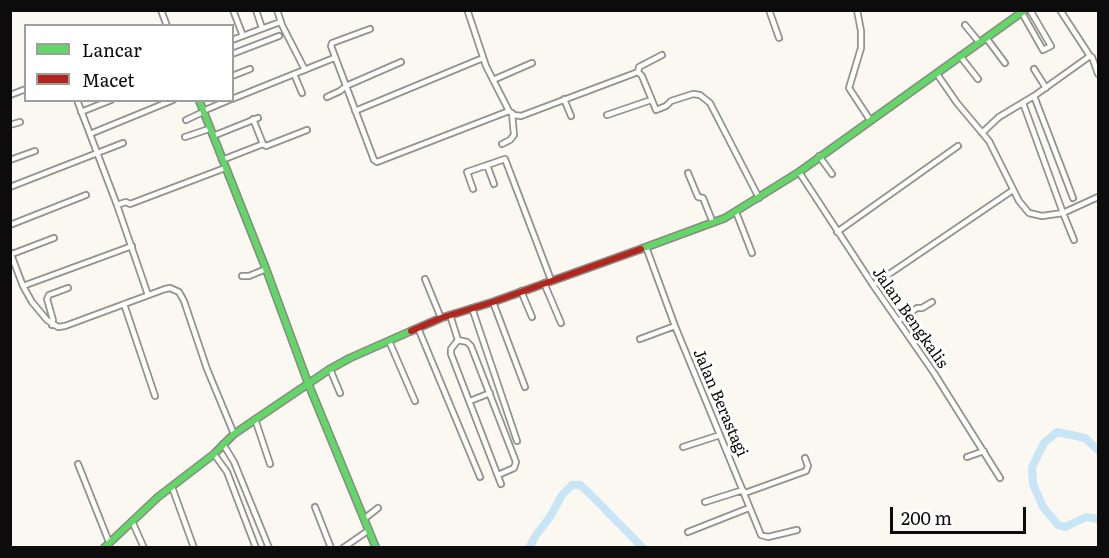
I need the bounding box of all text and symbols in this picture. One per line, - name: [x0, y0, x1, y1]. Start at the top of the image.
- legend: [24, 24, 234, 102]
- text: Lancar: [82, 36, 142, 63]
- text: Macet: [82, 66, 135, 93]
- street label: Jalan Bengkalis: [868, 264, 952, 372]
- street label: Jalan Berastagi: [689, 346, 751, 460]
- scale bar: [893, 495, 1030, 533]
- text: 200 m: [901, 504, 952, 531]

